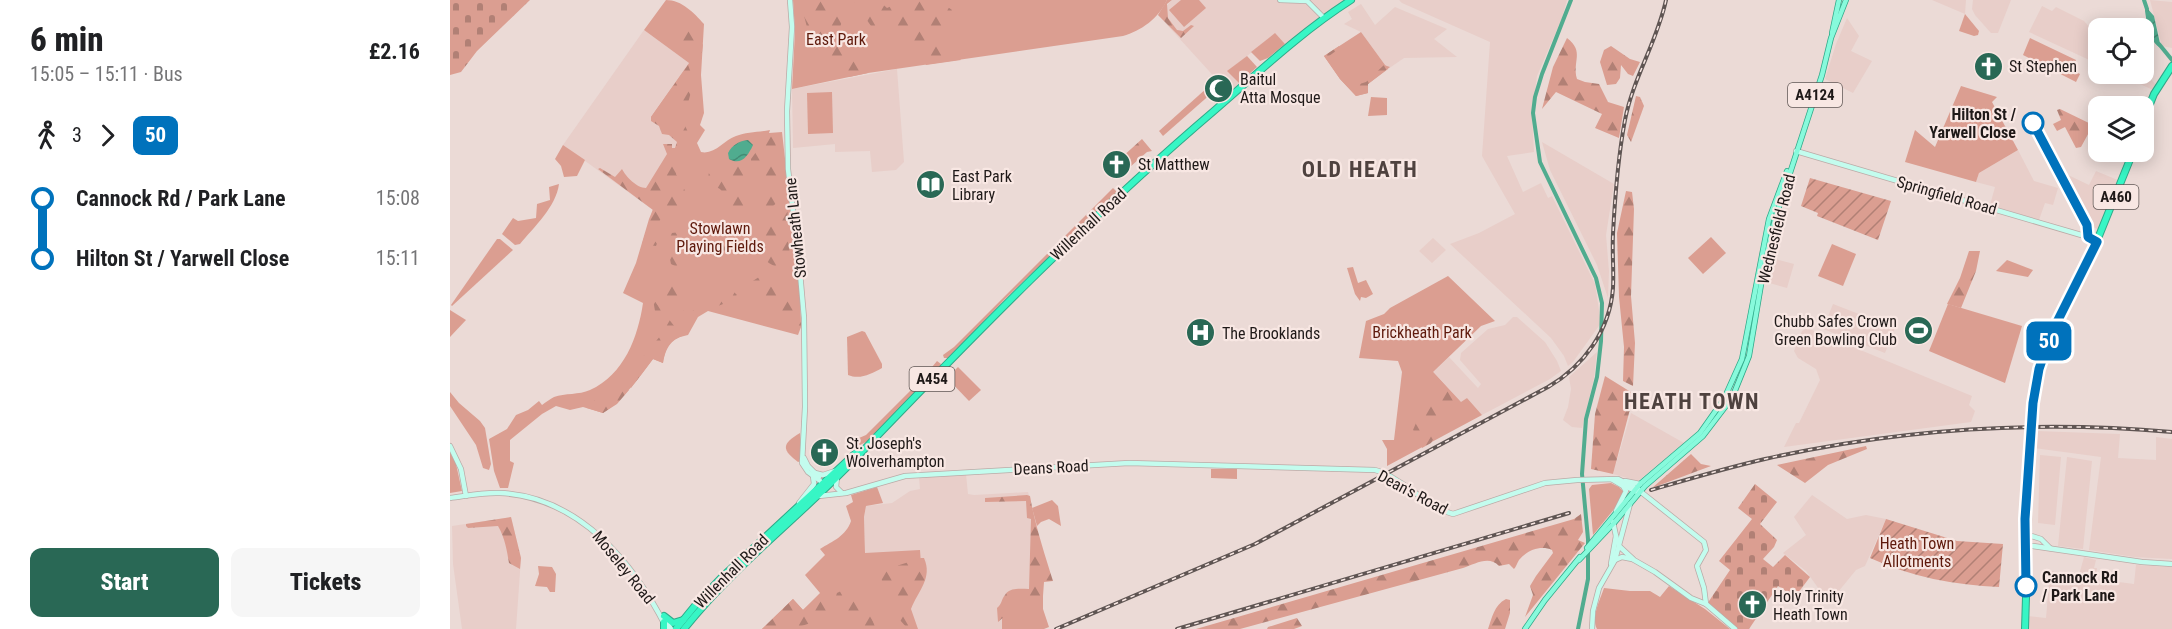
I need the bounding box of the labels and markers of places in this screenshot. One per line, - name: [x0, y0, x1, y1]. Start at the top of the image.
- church icon: St Stephen: [1972, 50, 2004, 82]
- place label: St Stephen: [2009, 57, 2077, 76]
- place label: Baitul Atta Mosque: [1240, 70, 1321, 107]
- mosque icon: Baitul Atta Mosque: [1203, 72, 1235, 104]
- place label: Hilton St / Yarwell Close: [1929, 105, 2017, 142]
- marker: Hilton St / Yarwell Close: [2022, 112, 2044, 134]
- church icon: St Matthew: [1101, 148, 1133, 180]
- place label: St Matthew: [1138, 155, 1210, 174]
- place label: East Park Library: [952, 167, 1013, 204]
- library icon: East Park Library: [915, 169, 947, 201]
- place label: Chubb Safes Crown Green Bowling Club: [1774, 312, 1897, 349]
- sports icon: Chubb Safes Crown Green Bowling Club: [1902, 314, 1934, 346]
- hospital icon: The Brooklands: [1185, 317, 1217, 349]
- place label: The Brooklands: [1222, 324, 1320, 343]
- place label: St. Joseph's Wolverhampton: [846, 434, 944, 471]
- church icon: St. Joseph's Wolverhampton: [809, 436, 841, 468]
- place label: Cannock Rd / Park Lane: [2041, 568, 2118, 605]
- marker: Cannock Rd / Park Lane: [2015, 575, 2037, 597]
- place label: Holy Trinity Heath Town: [1773, 587, 1848, 624]
- church icon: Holy Trinity Heath Town: [1736, 589, 1768, 621]

